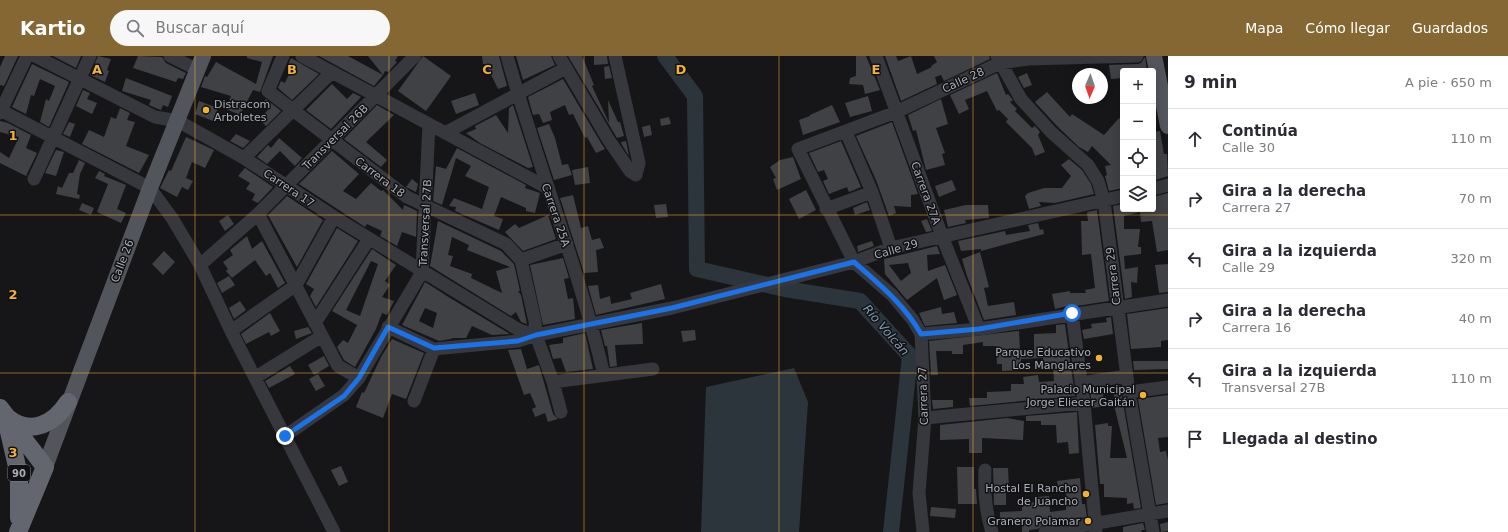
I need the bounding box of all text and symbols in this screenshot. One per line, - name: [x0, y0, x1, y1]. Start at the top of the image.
- search box: [110, 10, 390, 46]
- text: Kartio: [20, 17, 86, 39]
- icon: search: [124, 17, 146, 39]
- text: Buscar aquí: [156, 19, 244, 37]
- text: Mapa: [1245, 20, 1283, 36]
- text: Cómo llegar: [1305, 20, 1390, 36]
- text: Guardados: [1412, 20, 1488, 36]
- text: A: [92, 62, 102, 77]
- text: B: [287, 62, 297, 77]
- text: C: [482, 62, 492, 77]
- text: D: [676, 62, 687, 77]
- text: E: [872, 62, 880, 77]
- street label: Calle 28: [940, 65, 986, 96]
- north arrow: [1072, 68, 1108, 104]
- map controls: [1120, 68, 1156, 212]
- button: +: [1120, 68, 1156, 104]
- text: 9 min: [1184, 72, 1237, 92]
- text: A pie · 650 m: [1405, 75, 1492, 90]
- place label: Distracom Arboletes: [214, 98, 270, 124]
- street label: Transversal 26B: [299, 102, 371, 174]
- button: −: [1120, 104, 1156, 140]
- marker: Distracom Arboletes: [201, 105, 211, 115]
- text: Continúa: [1222, 122, 1298, 140]
- text: 1: [8, 128, 18, 143]
- icon: ahead: [1184, 128, 1206, 150]
- text: 110 m: [1450, 131, 1492, 146]
- button: locate: [1120, 140, 1156, 176]
- text: Calle 30: [1222, 140, 1275, 155]
- street label: Carrera 18: [352, 155, 407, 200]
- street label: Carrera 27A: [908, 160, 943, 227]
- street label: Carrera 17: [261, 167, 317, 210]
- button: layers: [1120, 176, 1156, 212]
- street label: Transversal 27B: [417, 179, 434, 268]
- street label: Carrera 25A: [539, 182, 573, 249]
- text: Gira a la derecha: [1222, 182, 1366, 200]
- icon: right: [1184, 188, 1206, 210]
- text: 70 m: [1459, 191, 1492, 206]
- text: Carrera 27: [1222, 200, 1291, 215]
- street label: Calle 29: [873, 237, 919, 262]
- street label: Calle 26: [108, 238, 137, 284]
- text: Gira a la izquierda: [1222, 242, 1377, 260]
- street label: Carrera 29: [1103, 246, 1124, 306]
- icon: left: [1184, 248, 1206, 270]
- text: 320 m: [1450, 251, 1492, 266]
- text: Calle 29: [1222, 260, 1275, 275]
- text: 2: [8, 287, 18, 302]
- water label: Río Volcán: [860, 302, 912, 358]
- text: Gira a la derecha: [1222, 302, 1366, 320]
- route start: [1063, 304, 1081, 322]
- icon: right: [1184, 308, 1206, 330]
- text: 40 m: [1459, 311, 1492, 326]
- text: Carrera 16: [1222, 320, 1291, 335]
- place label: Parque Educativo Los Manglares: [995, 346, 1091, 372]
- marker: Parque Educativo Los Manglares: [1094, 353, 1104, 363]
- text: Gira a la izquierda: [1222, 362, 1377, 380]
- street label: Carrera 27: [916, 366, 931, 425]
- icon: left: [1184, 368, 1206, 390]
- text: 110 m: [1450, 371, 1492, 386]
- text: Transversal 27B: [1222, 380, 1325, 395]
- place label: Palacio Municipal Jorge Eliecer Gaitán: [1025, 383, 1135, 409]
- marker: Palacio Municipal Jorge Eliecer Gaitán: [1138, 390, 1148, 400]
- route end: [276, 427, 294, 445]
- icon: arrive: [1184, 428, 1206, 450]
- text: Llegada al destino: [1222, 430, 1377, 448]
- text: 3: [8, 445, 18, 460]
- road number: 90: [8, 465, 30, 481]
- place label: Hostal El Rancho de Juancho: [985, 482, 1078, 508]
- marker: Hostal El Rancho de Juancho: [1081, 489, 1091, 499]
- place label: Granero Polamar: [987, 515, 1080, 528]
- marker: Granero Polamar: [1083, 516, 1093, 526]

